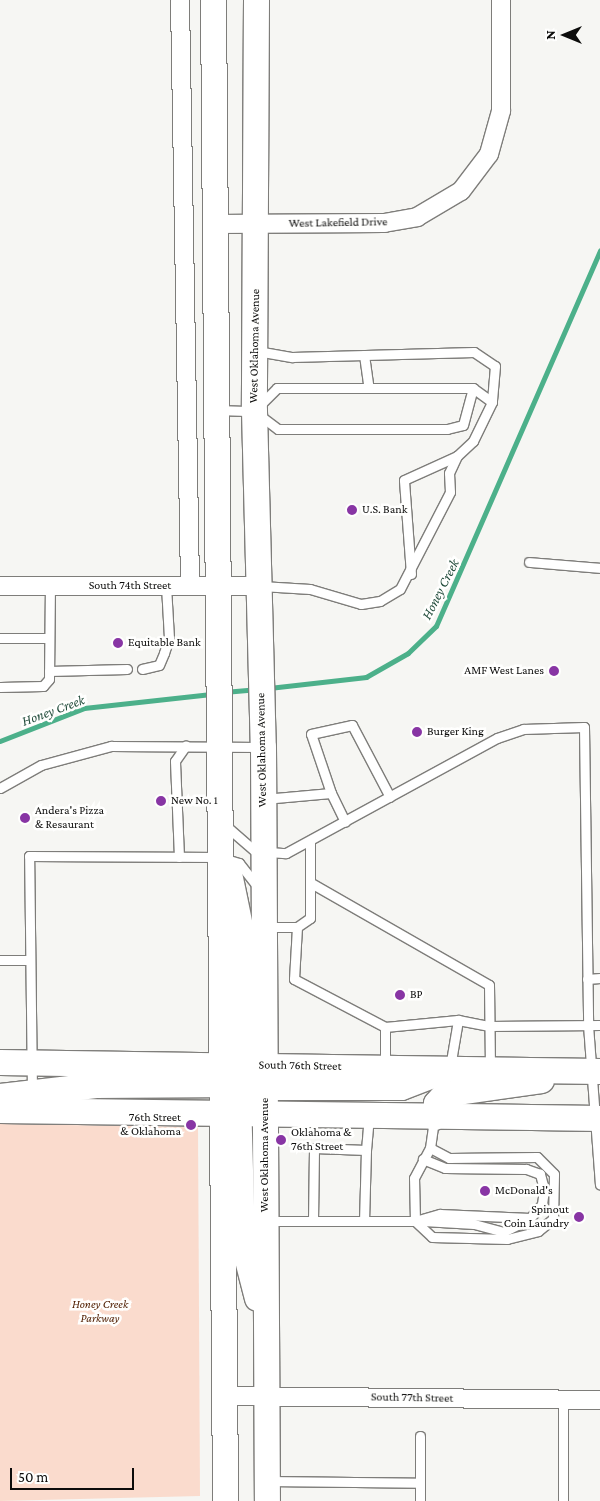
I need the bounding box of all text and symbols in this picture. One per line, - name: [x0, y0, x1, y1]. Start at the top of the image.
- north arrow: [540, 10, 590, 60]
- text: N: [542, 30, 558, 40]
- street label: West Lakefield Drive: [289, 215, 387, 231]
- street label: West Oklahoma Avenue: [247, 289, 263, 403]
- place label: U.S. Bank: [362, 503, 407, 517]
- marker: U.S. Bank: [346, 504, 358, 516]
- water label: Honey Creek: [418, 556, 462, 622]
- street label: South 74th Street: [89, 579, 171, 593]
- place label: Equitable Bank: [128, 636, 201, 650]
- marker: Equitable Bank: [112, 637, 124, 649]
- place label: AMF West Lanes: [464, 664, 544, 678]
- marker: AMF West Lanes: [548, 665, 560, 677]
- water label: Honey Creek: [19, 691, 87, 729]
- street label: West Oklahoma Avenue: [254, 693, 270, 807]
- place label: Burger King: [427, 725, 484, 739]
- marker: Burger King: [411, 726, 423, 738]
- place label: New No. 1: [171, 794, 218, 808]
- marker: New No. 1: [155, 795, 167, 807]
- place label: Andera's Pizza & Resaurant: [35, 804, 104, 832]
- marker: Andera's Pizza & Resaurant: [19, 812, 31, 824]
- place label: BP: [410, 988, 423, 1002]
- marker: BP: [394, 989, 406, 1001]
- street label: South 76th Street: [258, 1058, 342, 1074]
- street label: West Oklahoma Avenue: [258, 1098, 272, 1212]
- place label: 76th Street & Oklahoma: [120, 1111, 181, 1139]
- marker: 76th Street & Oklahoma: [185, 1119, 197, 1131]
- place label: Oklahoma & 76th Street: [291, 1126, 352, 1154]
- marker: Oklahoma & 76th Street: [275, 1134, 287, 1146]
- place label: McDonald's: [495, 1184, 553, 1198]
- marker: McDonald's: [479, 1185, 491, 1197]
- place label: Spinout Coin Laundry: [504, 1203, 569, 1231]
- marker: Spinout Coin Laundry: [573, 1211, 585, 1223]
- park label: Honey Creek Parkway: [72, 1298, 128, 1326]
- street label: South 77th Street: [371, 1390, 453, 1406]
- scale bar: [12, 1458, 136, 1490]
- text: 50 m: [18, 1469, 48, 1485]

